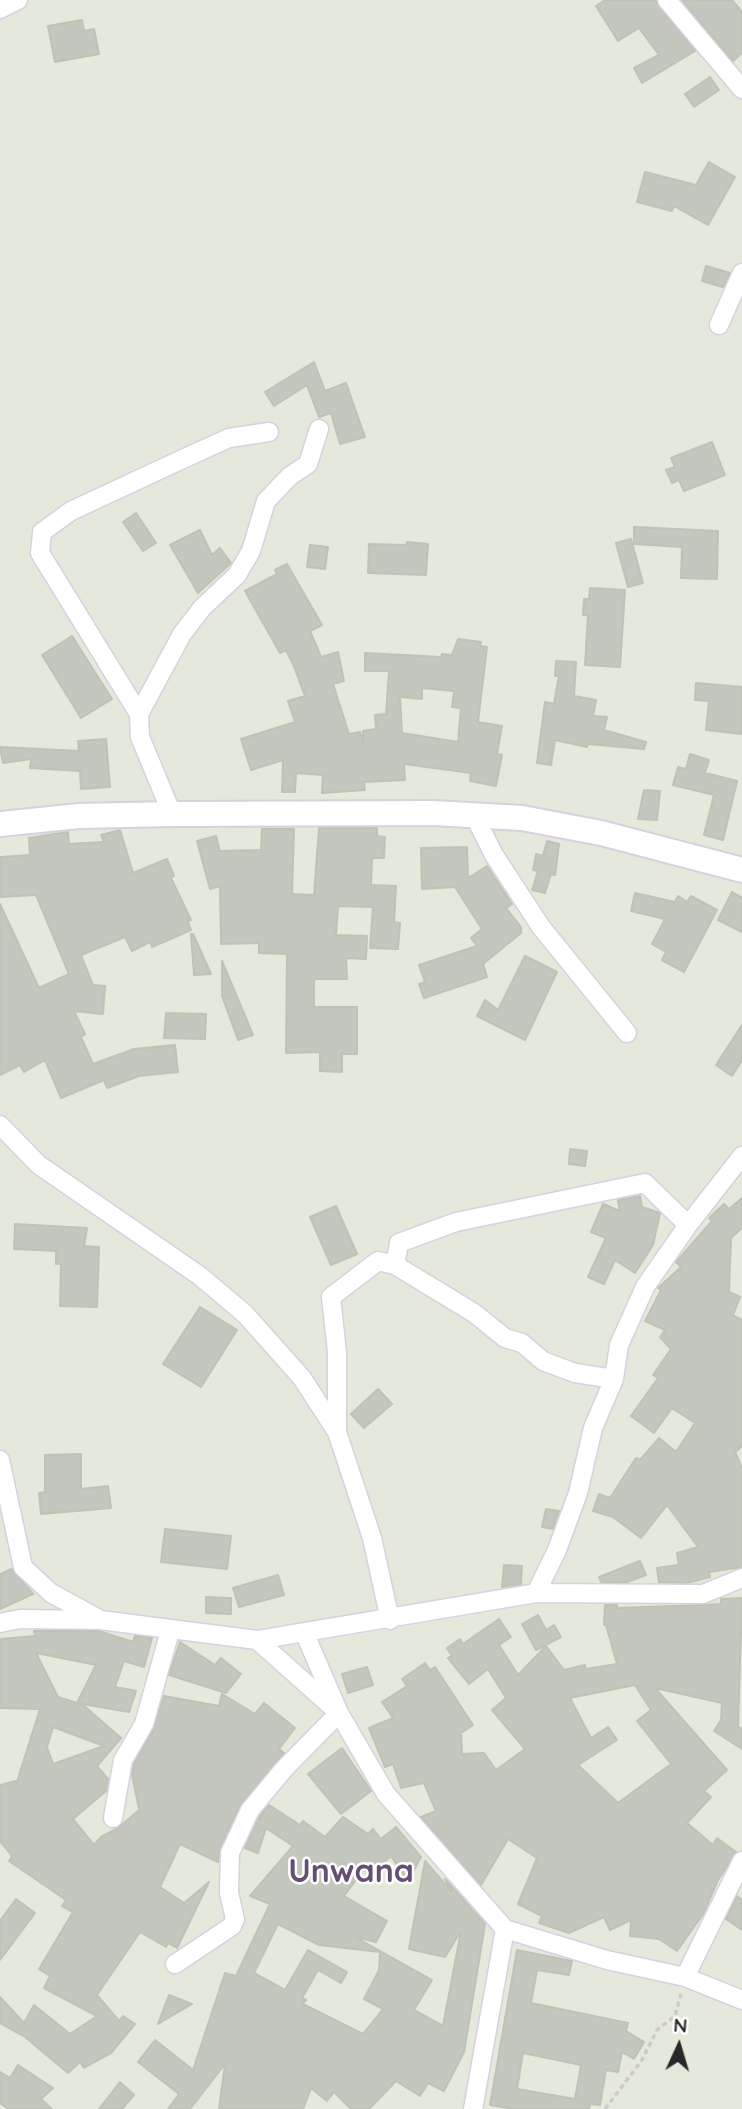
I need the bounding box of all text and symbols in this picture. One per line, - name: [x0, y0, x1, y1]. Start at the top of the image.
- district label: Unwana: [288, 1853, 414, 1891]
- north arrow: [644, 2011, 714, 2081]
- text: N: [673, 2013, 688, 2038]

